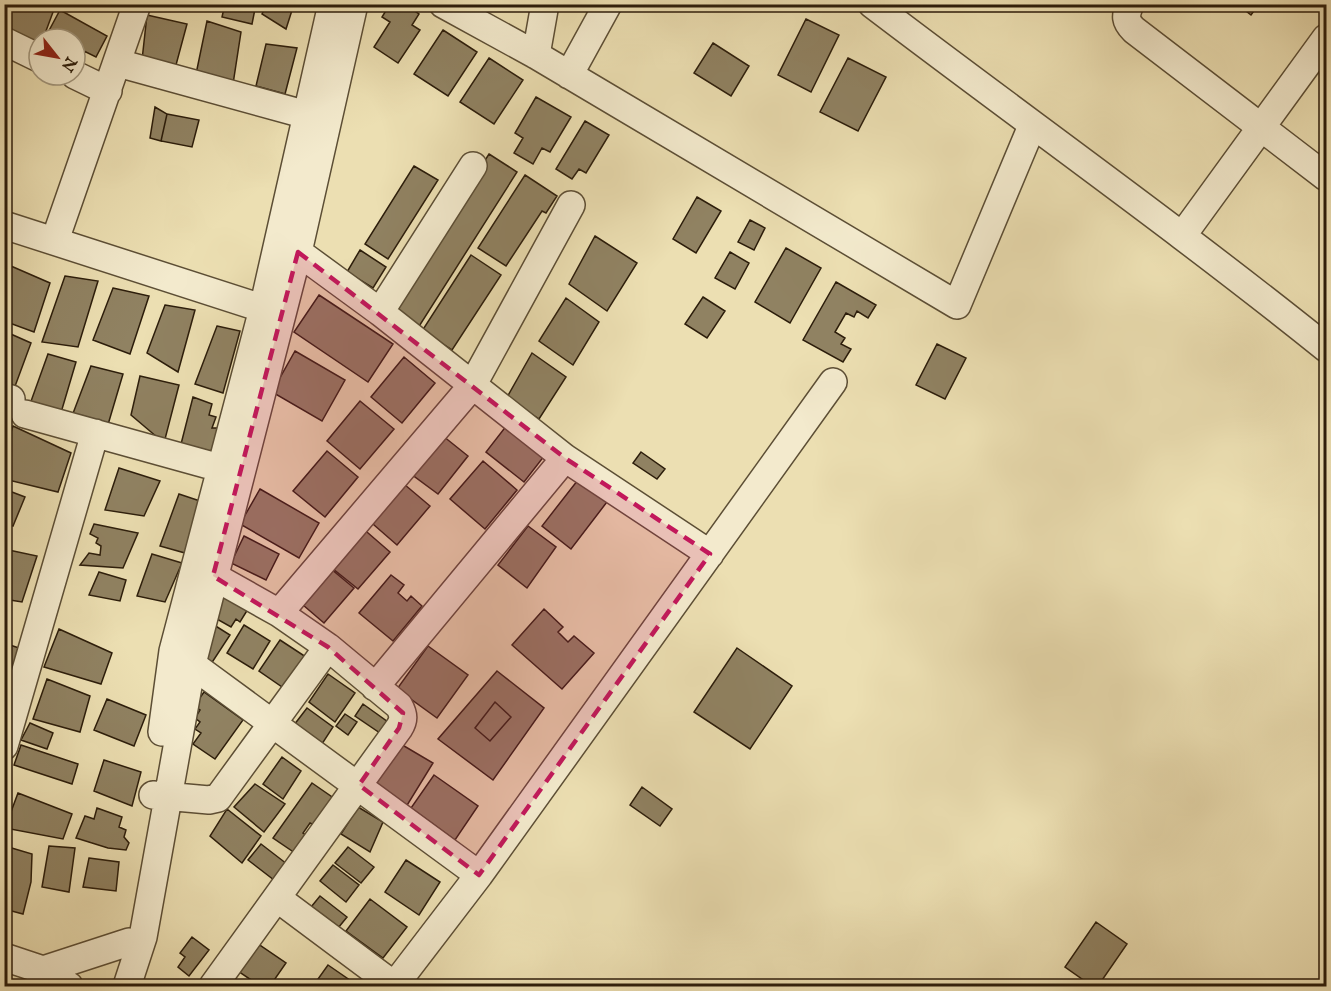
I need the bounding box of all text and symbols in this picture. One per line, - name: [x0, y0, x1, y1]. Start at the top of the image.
- north arrow: [27, 27, 87, 87]
- text: N: [56, 52, 81, 75]

